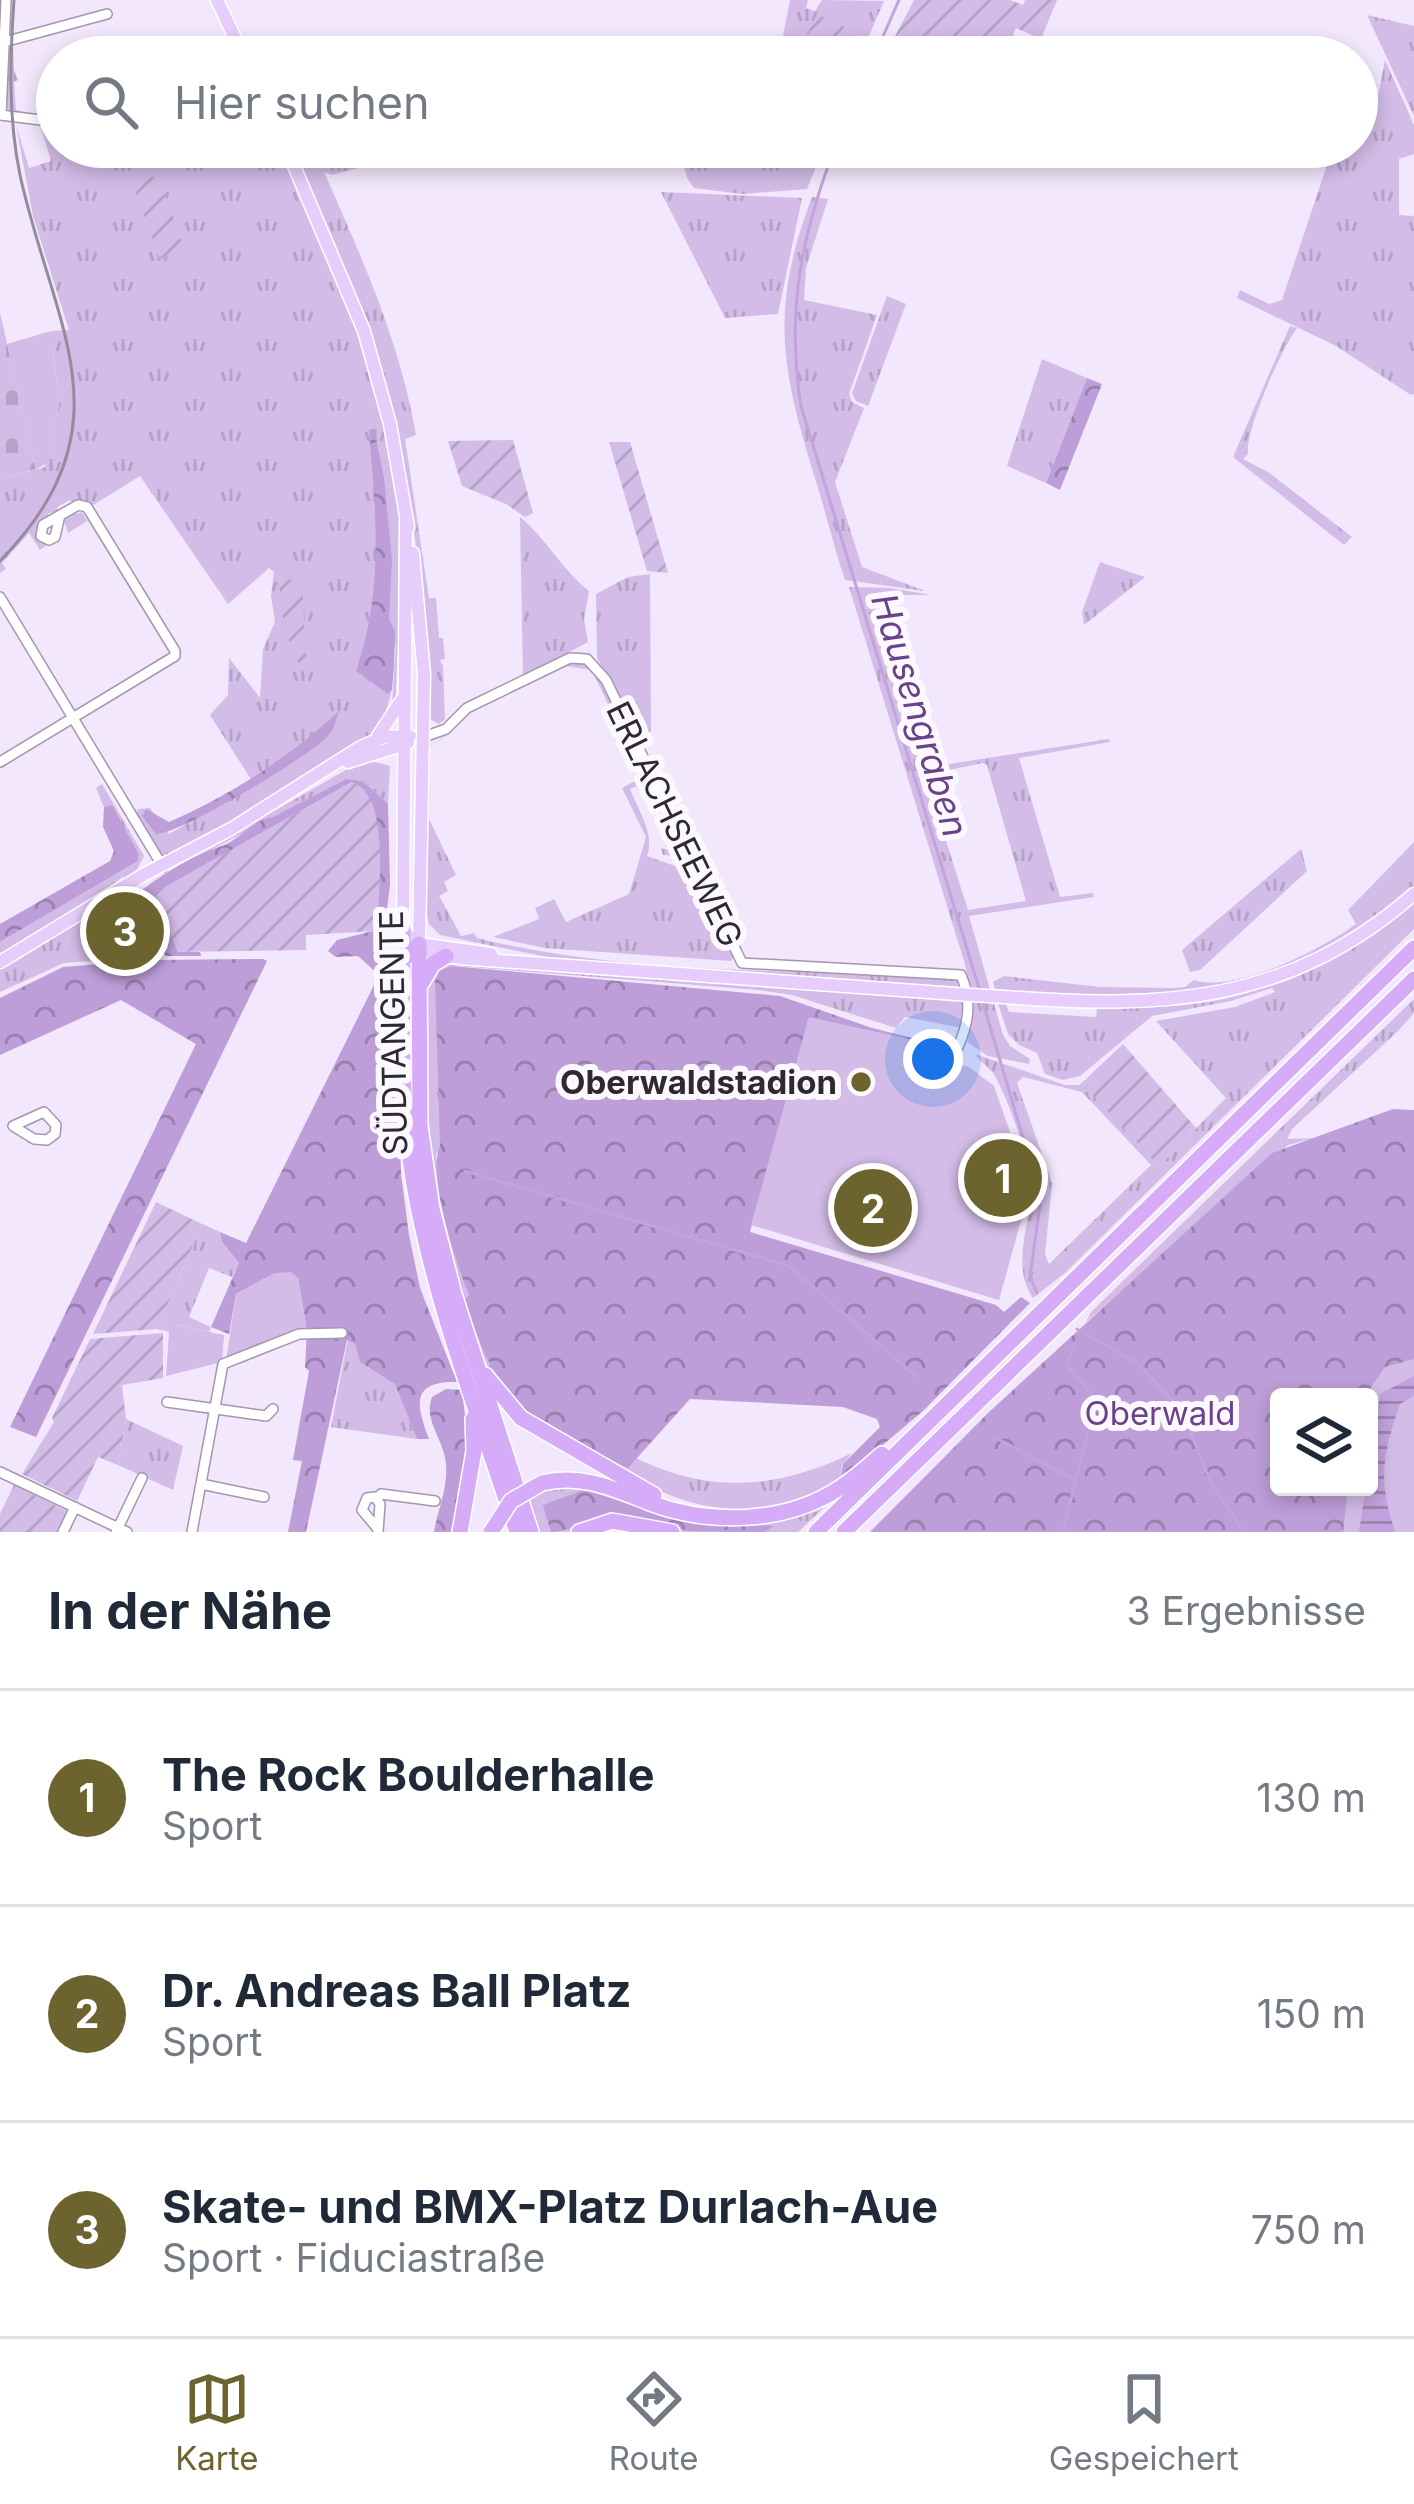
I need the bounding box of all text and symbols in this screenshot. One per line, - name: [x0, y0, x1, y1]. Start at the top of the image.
- search box: [36, 36, 1378, 168]
- icon: search: [78, 69, 144, 135]
- text: Hier suchen: [174, 75, 430, 130]
- water label: Hausengraben: [862, 588, 978, 842]
- street label: ERLACHSEEWEG: [598, 695, 752, 953]
- pin: 3: [86, 886, 164, 976]
- street label: SÜDTANGENTE: [371, 910, 415, 1156]
- your location: [903, 1029, 963, 1089]
- place label: Oberwaldstadion: [560, 1062, 837, 1102]
- marker: Oberwaldstadion: [848, 1069, 874, 1095]
- pin: 1: [964, 1133, 1042, 1223]
- pin: 2: [834, 1163, 912, 1253]
- map controls: [1270, 1388, 1378, 1496]
- button: layers: [1270, 1388, 1378, 1496]
- park label: Oberwald: [1084, 1393, 1236, 1433]
- text: In der Nähe: [48, 1580, 332, 1641]
- text: 3 Ergebnisse: [1127, 1587, 1366, 1634]
- text: The Rock Boulderhalle: [162, 1747, 654, 1802]
- text: 1: [79, 1774, 95, 1821]
- text: 130 m: [1256, 1774, 1366, 1821]
- text: Sport: [162, 1802, 262, 1849]
- text: Dr. Andreas Ball Platz: [162, 1963, 631, 2018]
- text: 2: [75, 1990, 99, 2037]
- text: 150 m: [1257, 1990, 1366, 2037]
- text: Sport: [162, 2018, 262, 2065]
- text: Skate- und BMX-Platz Durlach-Aue: [162, 2179, 938, 2234]
- text: 3: [74, 2206, 100, 2253]
- text: 750 m: [1251, 2206, 1366, 2253]
- text: Sport · Fiduciastraße: [162, 2234, 545, 2281]
- tab: Karte: [175, 2366, 258, 2478]
- tab: Route: [609, 2366, 699, 2478]
- tab: Gespeichert: [1049, 2366, 1239, 2478]

